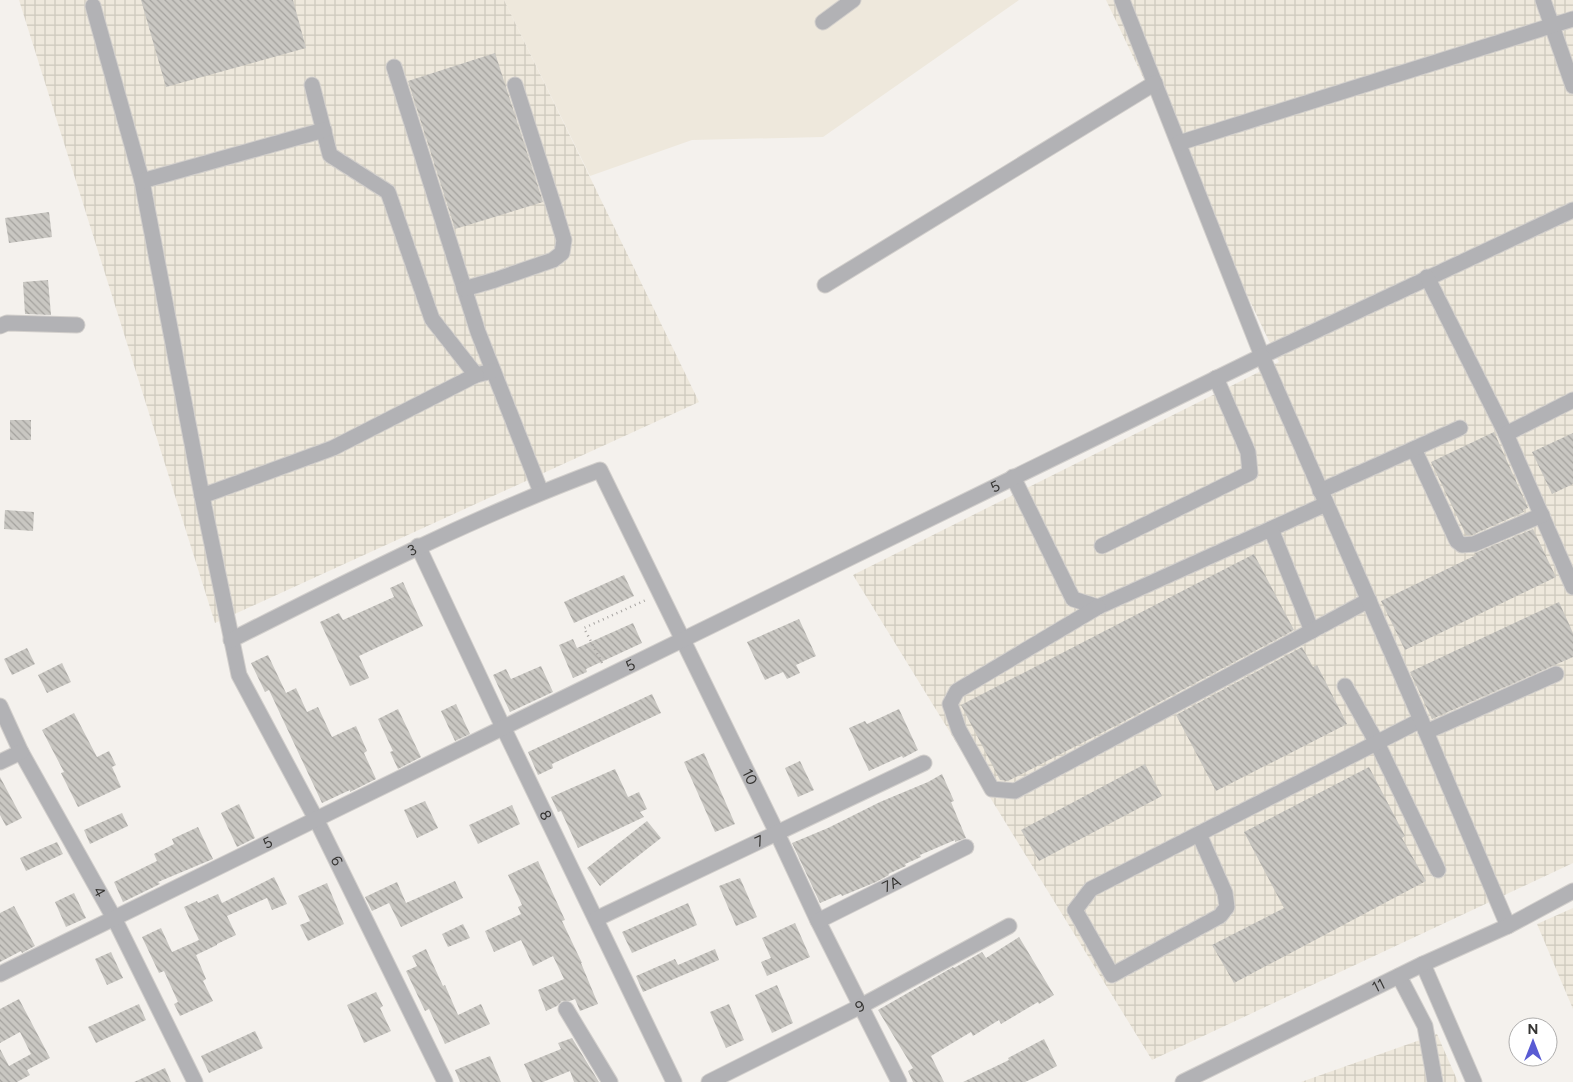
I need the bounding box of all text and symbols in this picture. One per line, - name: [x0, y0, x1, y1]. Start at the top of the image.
- street label: 5: [987, 477, 1003, 497]
- street label: 3: [404, 540, 420, 560]
- street label: 5: [623, 655, 638, 675]
- street label: 10: [738, 766, 761, 788]
- street label: 8: [535, 807, 556, 823]
- street label: 7: [752, 831, 767, 851]
- street label: 5: [260, 833, 275, 853]
- street label: 6: [327, 853, 347, 869]
- street label: 7A: [879, 872, 904, 896]
- street label: 4: [89, 883, 110, 900]
- street label: 11: [1369, 975, 1388, 997]
- street label: 9: [852, 996, 868, 1016]
- north arrow: [1508, 1017, 1558, 1067]
- text: N: [1528, 1021, 1538, 1038]

